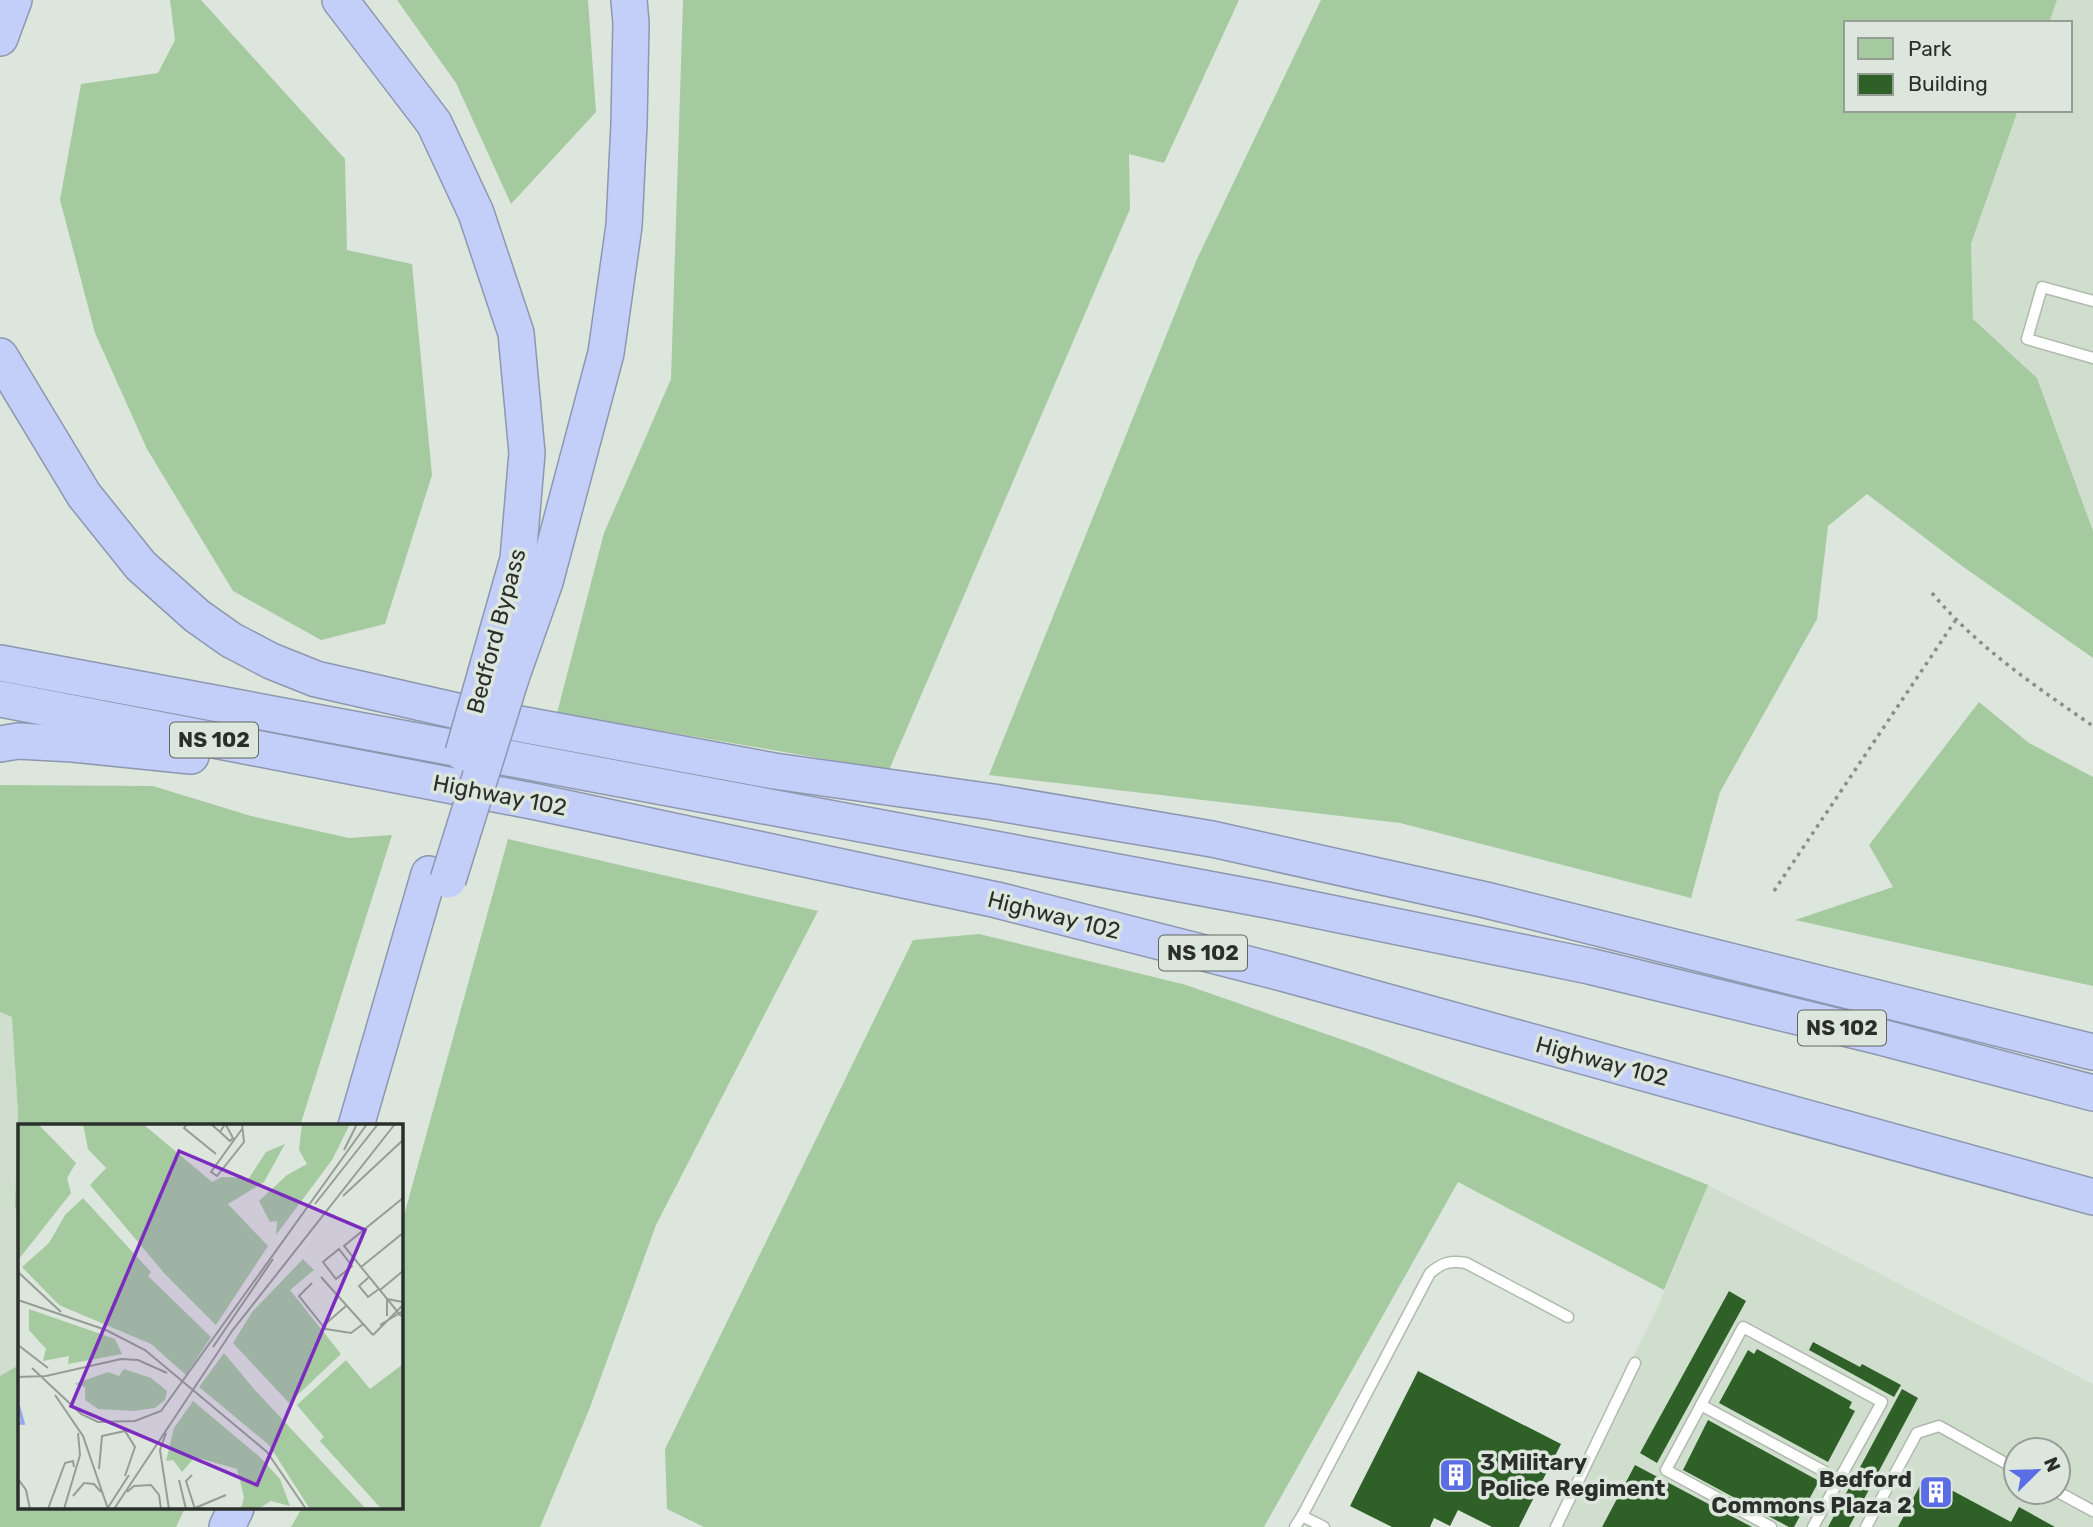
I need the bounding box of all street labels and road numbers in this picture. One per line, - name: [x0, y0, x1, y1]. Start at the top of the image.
- street label: Bedford Bypass: [461, 546, 531, 716]
- road number: NS 102: [170, 722, 258, 758]
- street label: Highway 102: [431, 768, 569, 822]
- street label: Highway 102: [985, 885, 1123, 945]
- road number: NS 102: [1159, 936, 1247, 970]
- road number: NS 102: [1798, 1010, 1886, 1046]
- street label: Highway 102: [1533, 1030, 1671, 1092]

